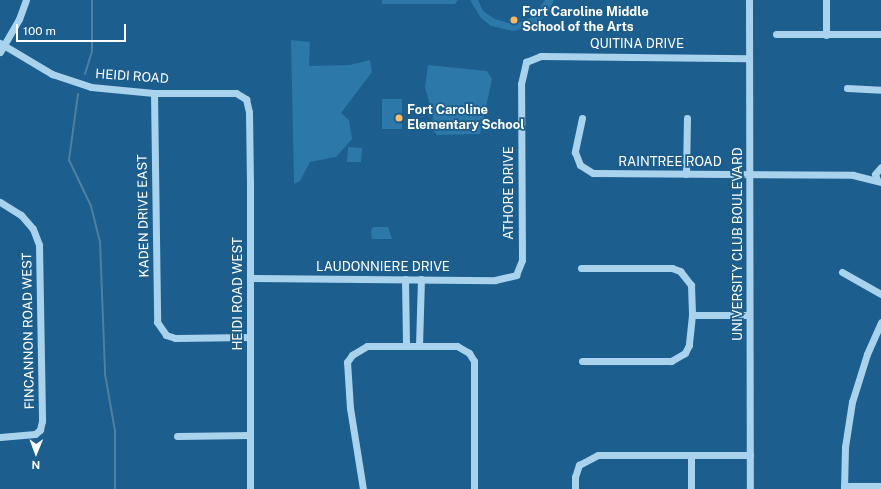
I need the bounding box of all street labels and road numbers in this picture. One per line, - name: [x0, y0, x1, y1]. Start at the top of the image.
- street label: QUITINA DRIVE: [590, 36, 684, 52]
- street label: HEIDI ROAD: [95, 67, 169, 87]
- street label: ATHORE DRIVE: [501, 146, 517, 240]
- street label: UNIVERSITY CLUB BOULEVARD: [730, 147, 746, 341]
- street label: KADEN DRIVE EAST: [135, 154, 153, 278]
- street label: RAINTREE ROAD: [618, 154, 722, 170]
- street label: HEIDI ROAD WEST: [230, 237, 246, 351]
- street label: FINCANNON ROAD WEST: [20, 252, 38, 410]
- street label: LAUDONNIERE DRIVE: [316, 259, 450, 275]

